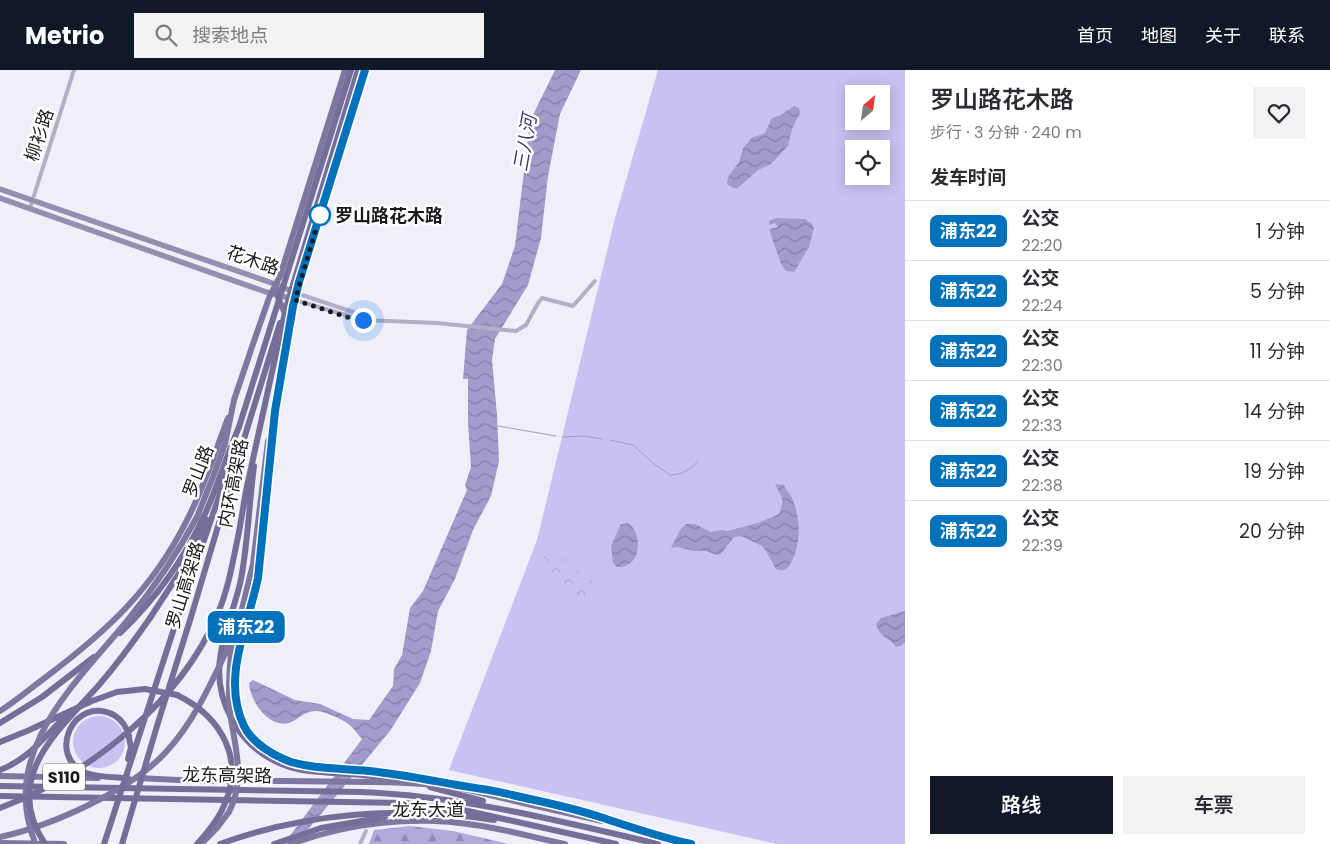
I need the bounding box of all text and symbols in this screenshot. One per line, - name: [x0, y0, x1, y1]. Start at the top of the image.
- search box: [134, 13, 484, 58]
- text: Metrio: [25, 19, 104, 52]
- icon: search: [152, 21, 180, 49]
- text: 搜索地点: [192, 22, 268, 49]
- text: 首页: [1077, 23, 1113, 48]
- text: 地图: [1141, 23, 1177, 48]
- text: 关于: [1205, 23, 1241, 48]
- text: 联系: [1269, 23, 1305, 48]
- text: 罗山路花木路: [930, 83, 1074, 116]
- north arrow: [845, 85, 890, 130]
- map controls: [845, 85, 890, 185]
- button: heart: [1253, 87, 1305, 139]
- street label: 柳衫路: [19, 105, 59, 165]
- water label: 三八河: [507, 109, 544, 173]
- text: 步行 · 3 分钟 · 240 m: [930, 121, 1082, 144]
- button: locate: [845, 140, 890, 185]
- text: 发车时间: [930, 164, 1006, 191]
- place label: 罗山路花木路: [335, 203, 443, 228]
- marker: 罗山路花木路: [309, 204, 331, 226]
- text: 公交: [1022, 205, 1060, 232]
- text: 浦东22: [940, 218, 997, 243]
- text: 1 分钟: [1256, 218, 1305, 245]
- text: 22:20: [1022, 234, 1063, 257]
- street label: 花木路: [223, 239, 283, 281]
- text: 公交: [1022, 265, 1060, 292]
- text: 浦东22: [940, 278, 997, 303]
- text: 5 分钟: [1250, 278, 1305, 305]
- text: 22:24: [1022, 294, 1063, 317]
- your location: [351, 308, 376, 333]
- text: 公交: [1022, 325, 1060, 352]
- text: 浦东22: [940, 338, 997, 363]
- text: 11 分钟: [1250, 338, 1305, 365]
- text: 22:30: [1022, 354, 1063, 377]
- text: 公交: [1022, 385, 1060, 412]
- text: 浦东22: [940, 398, 997, 423]
- text: 14 分钟: [1244, 398, 1305, 425]
- text: 22:33: [1022, 414, 1062, 437]
- street label: 内环高架路: [212, 436, 254, 530]
- street label: 罗山路: [177, 441, 219, 501]
- text: 公交: [1022, 445, 1060, 472]
- text: 浦东22: [940, 458, 997, 483]
- text: 19 分钟: [1244, 458, 1305, 485]
- text: 22:38: [1022, 474, 1063, 497]
- text: 公交: [1022, 505, 1060, 532]
- text: 浦东22: [940, 518, 997, 543]
- text: 20 分钟: [1239, 518, 1305, 545]
- text: 22:39: [1022, 534, 1063, 557]
- street label: 罗山高架路: [160, 538, 210, 632]
- line badge: 浦东22: [211, 611, 281, 643]
- text: 浦东22: [218, 614, 274, 639]
- street label: 龙东高架路: [182, 762, 272, 788]
- road number: S110: [43, 764, 85, 790]
- button: 路线: [930, 776, 1113, 834]
- button: 车票: [1123, 776, 1305, 834]
- street label: 龙东大道: [392, 797, 464, 822]

